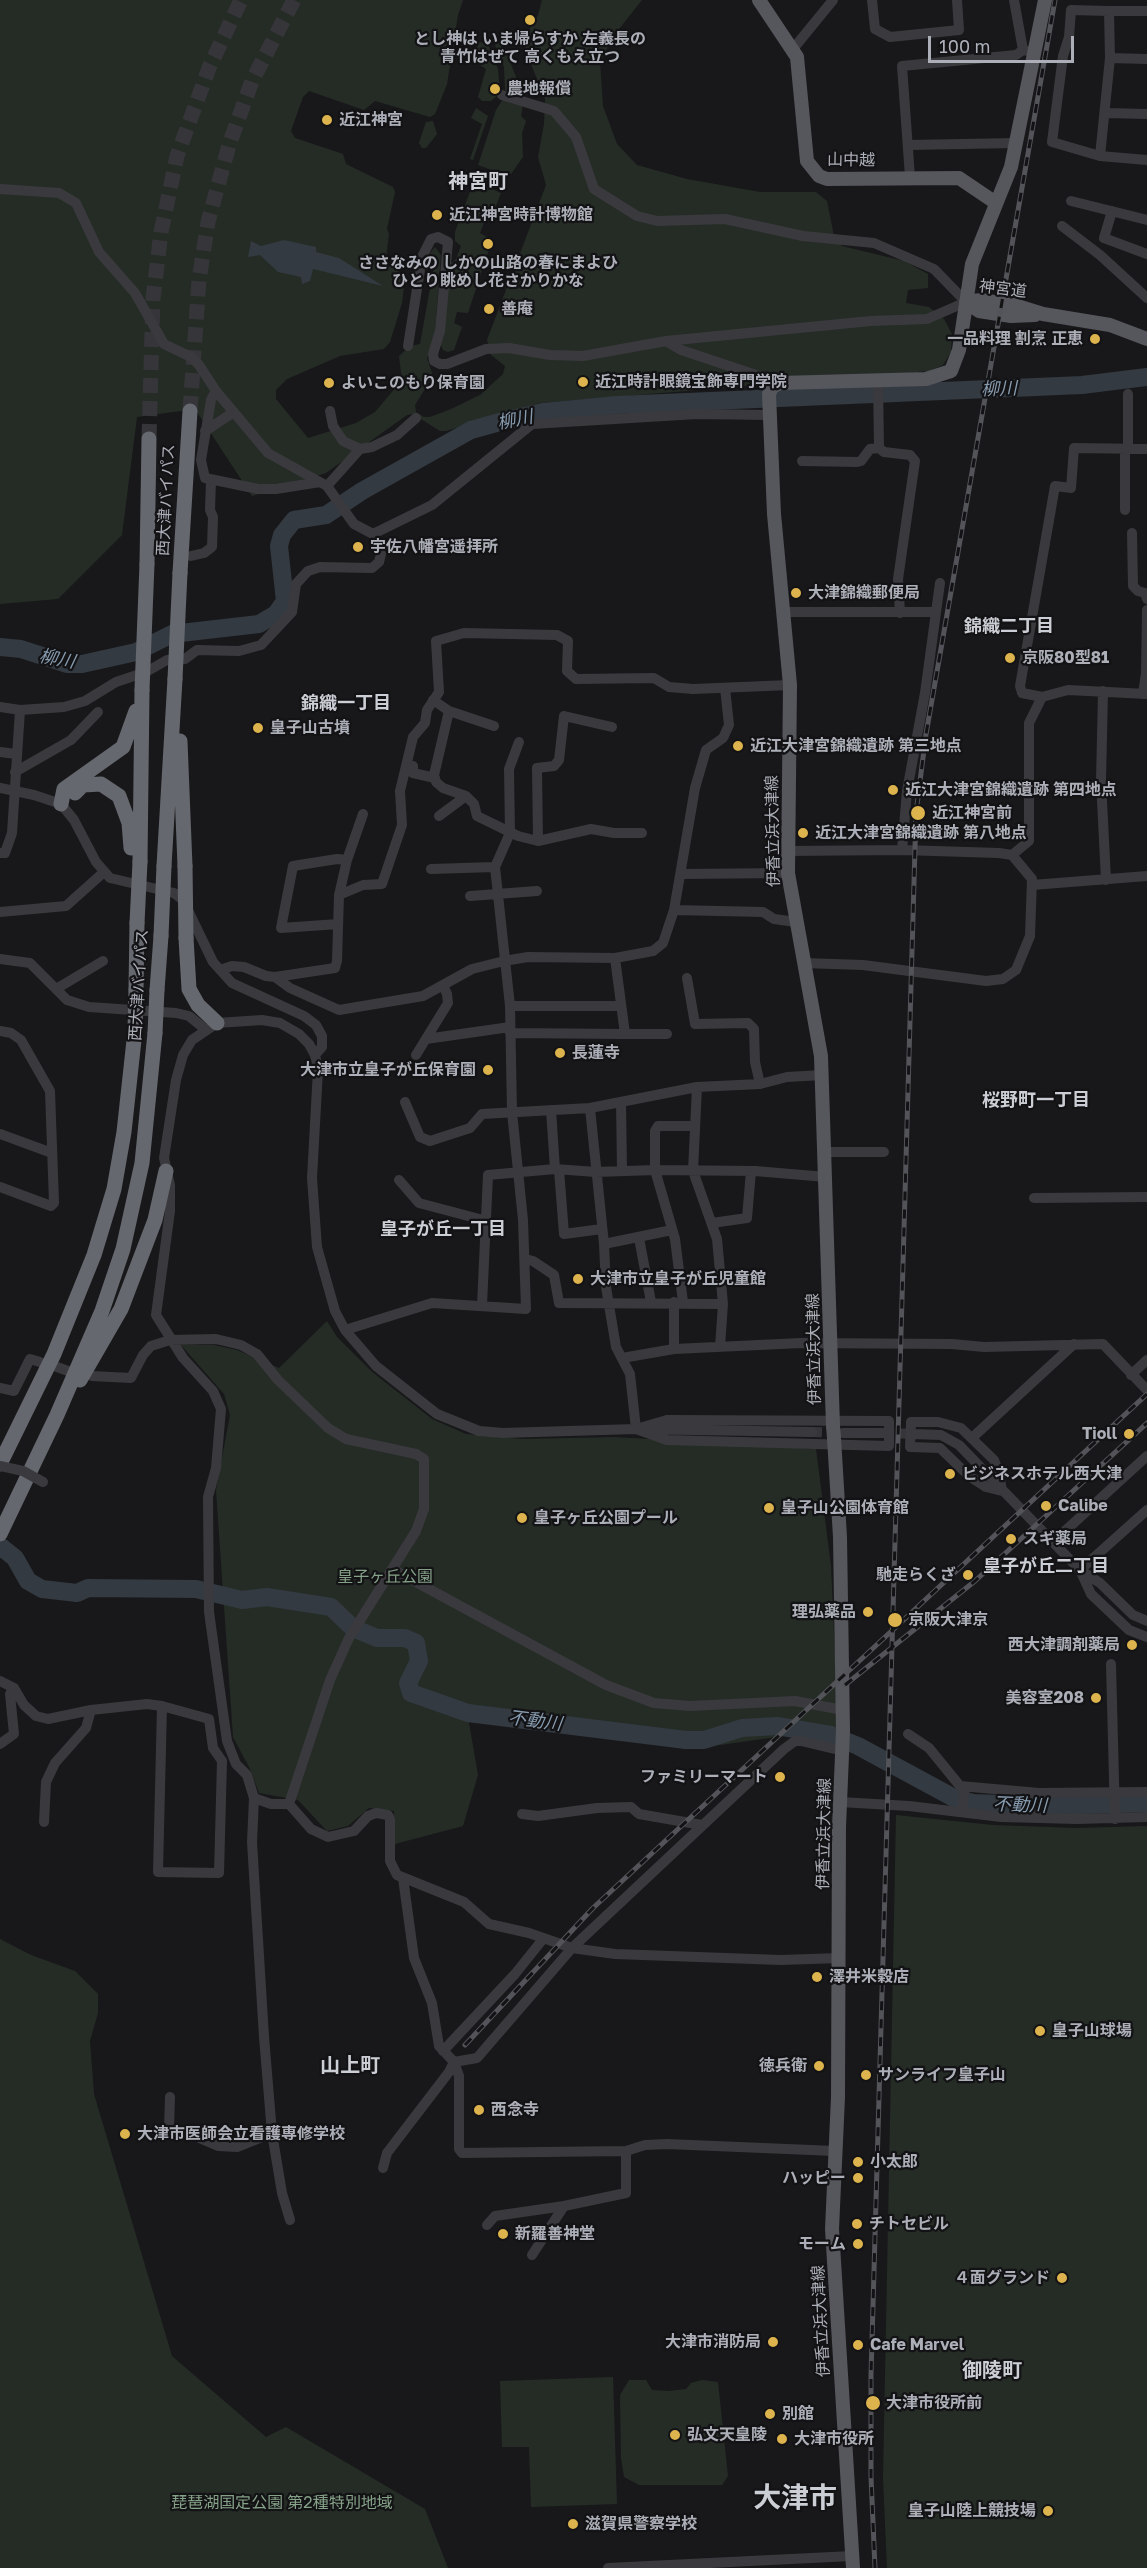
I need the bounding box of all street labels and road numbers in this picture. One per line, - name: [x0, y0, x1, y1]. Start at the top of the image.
- street label: 山中越: [827, 150, 875, 170]
- street label: 神宮道: [978, 277, 1028, 301]
- street label: 西大津バイパス: [153, 444, 179, 556]
- street label: 伊香立浜大津線: [762, 775, 784, 887]
- street label: 西大津バイパス: [126, 928, 152, 1042]
- street label: 伊香立浜大津線: [803, 1293, 825, 1405]
- street label: 伊香立浜大津線: [813, 1778, 835, 1890]
- street label: 伊香立浜大津線: [808, 2265, 834, 2377]

